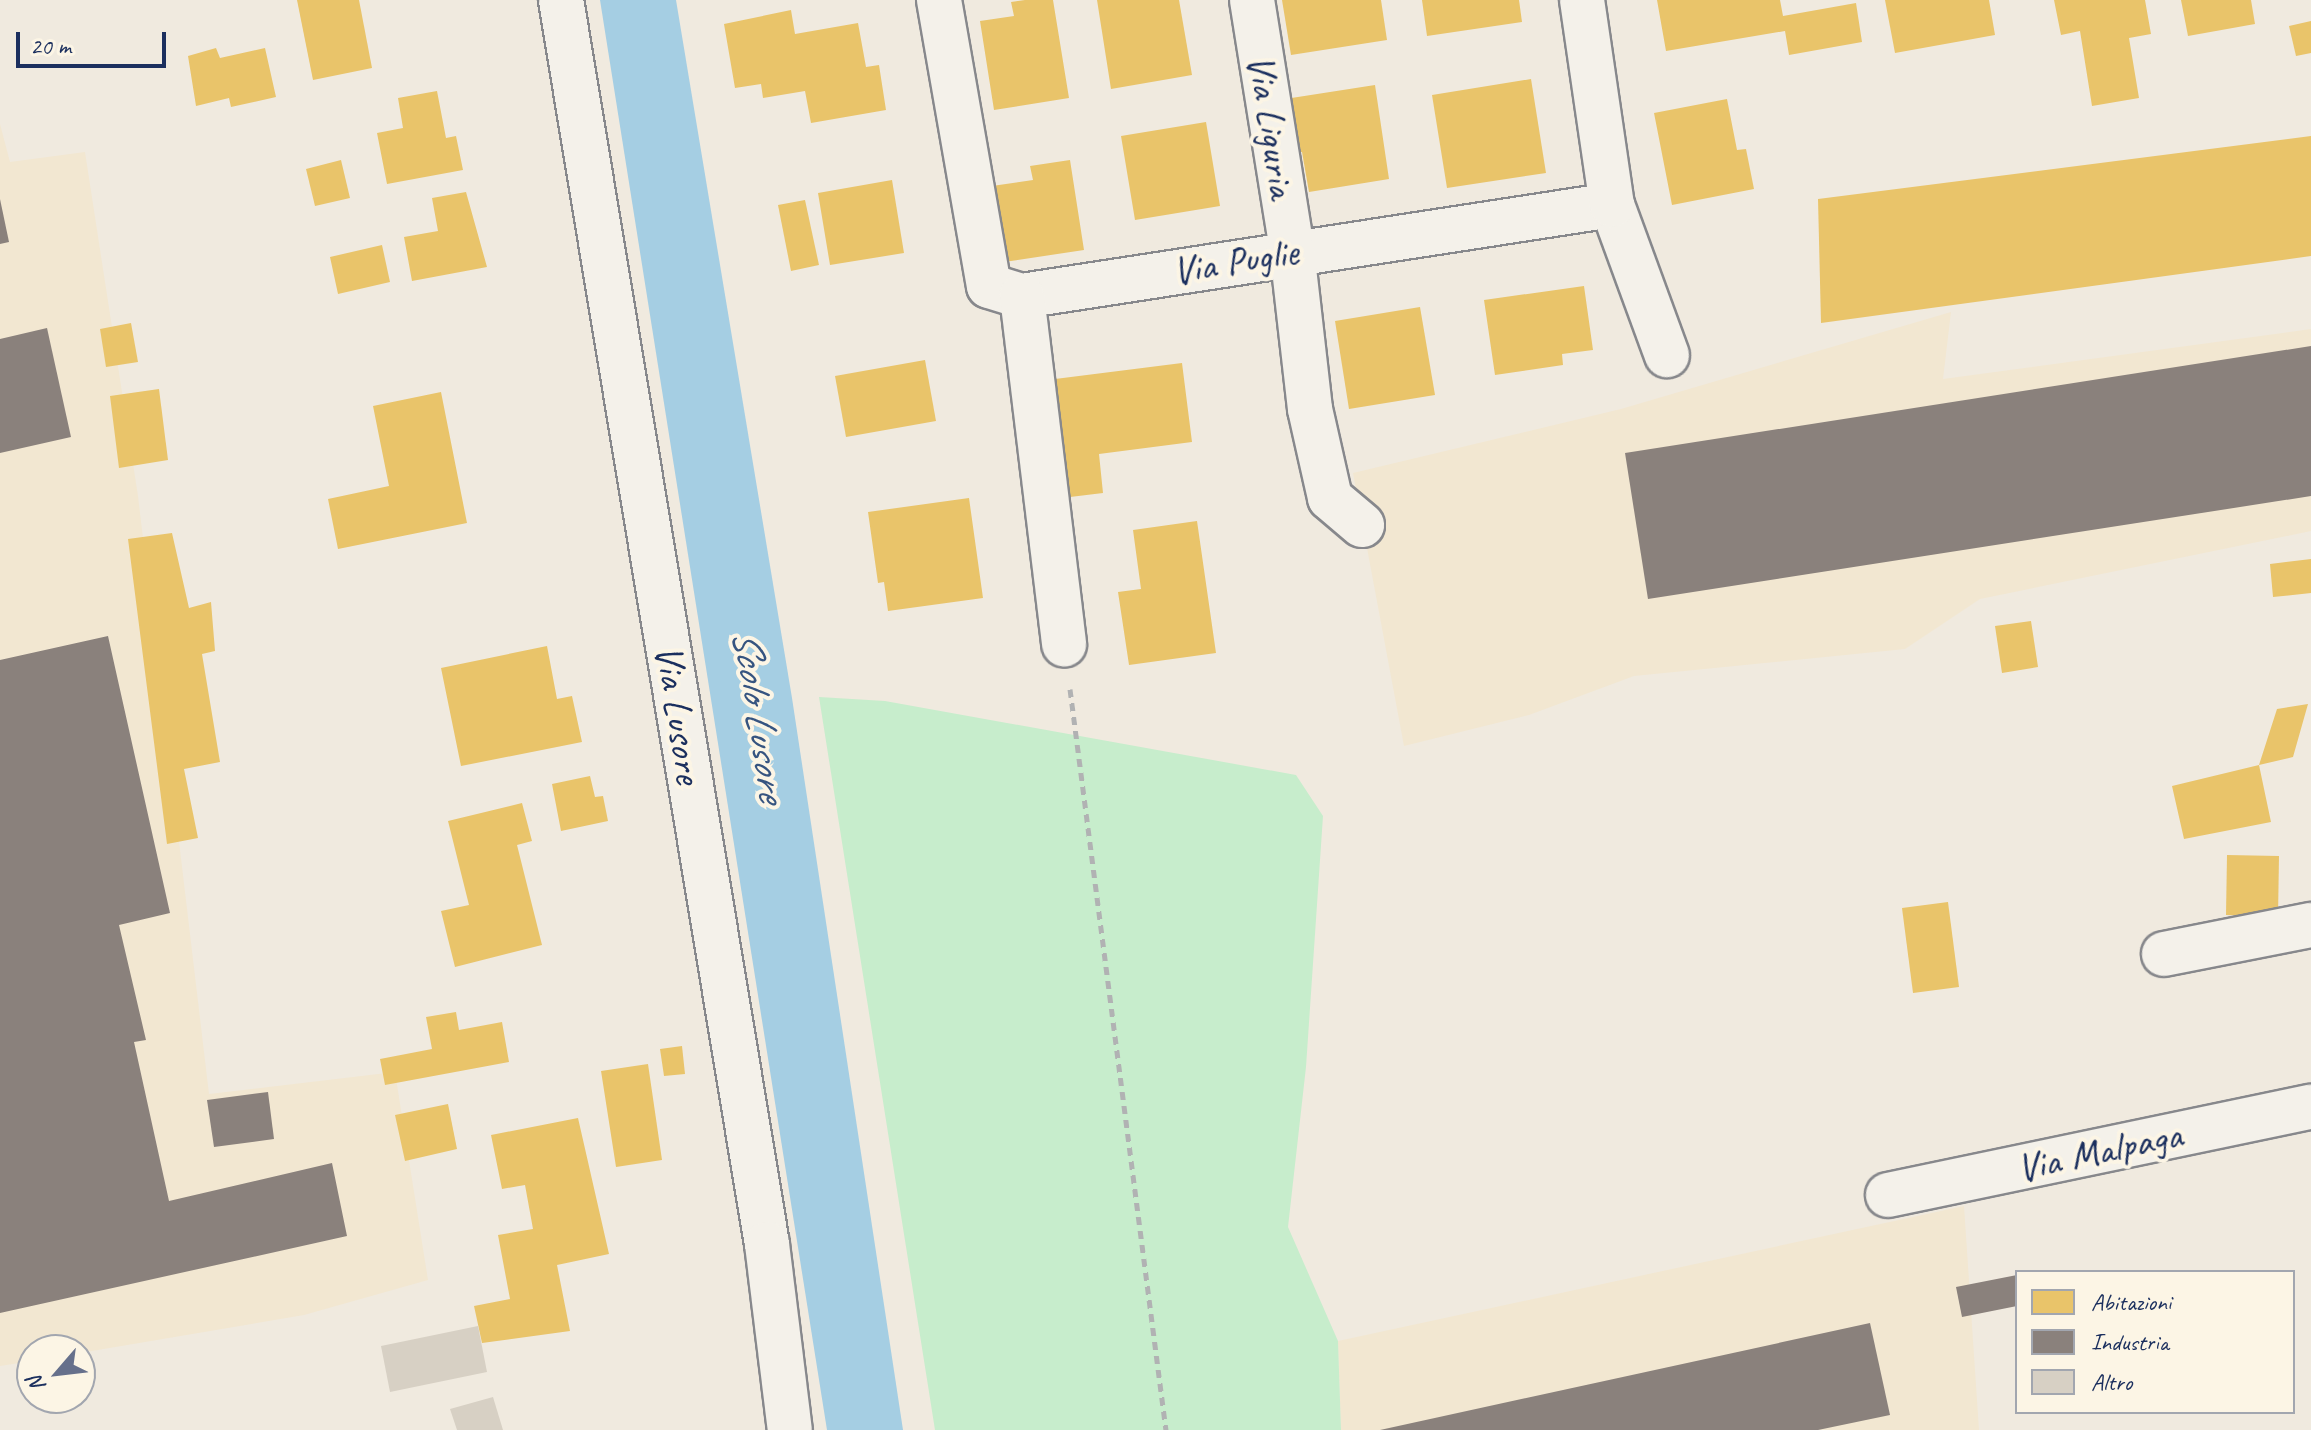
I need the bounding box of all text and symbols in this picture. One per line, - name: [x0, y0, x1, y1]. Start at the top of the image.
- scale bar: [20, 16, 170, 66]
- text: 20 m: [30, 31, 71, 61]
- street label: Via Liguria: [1237, 50, 1307, 202]
- street label: Via Puglie: [1169, 227, 1301, 295]
- water label: Scolo Lusore: [721, 627, 797, 803]
- street label: Via Lusore: [644, 642, 714, 786]
- street label: Via Malpaga: [2012, 1110, 2186, 1192]
- legend: [2015, 1270, 2295, 1414]
- text: Abitazioni: [2091, 1287, 2171, 1317]
- text: Industria: [2091, 1327, 2169, 1357]
- north arrow: [16, 1334, 96, 1414]
- text: Altro: [2091, 1367, 2132, 1397]
- text: N: [21, 1372, 52, 1397]

